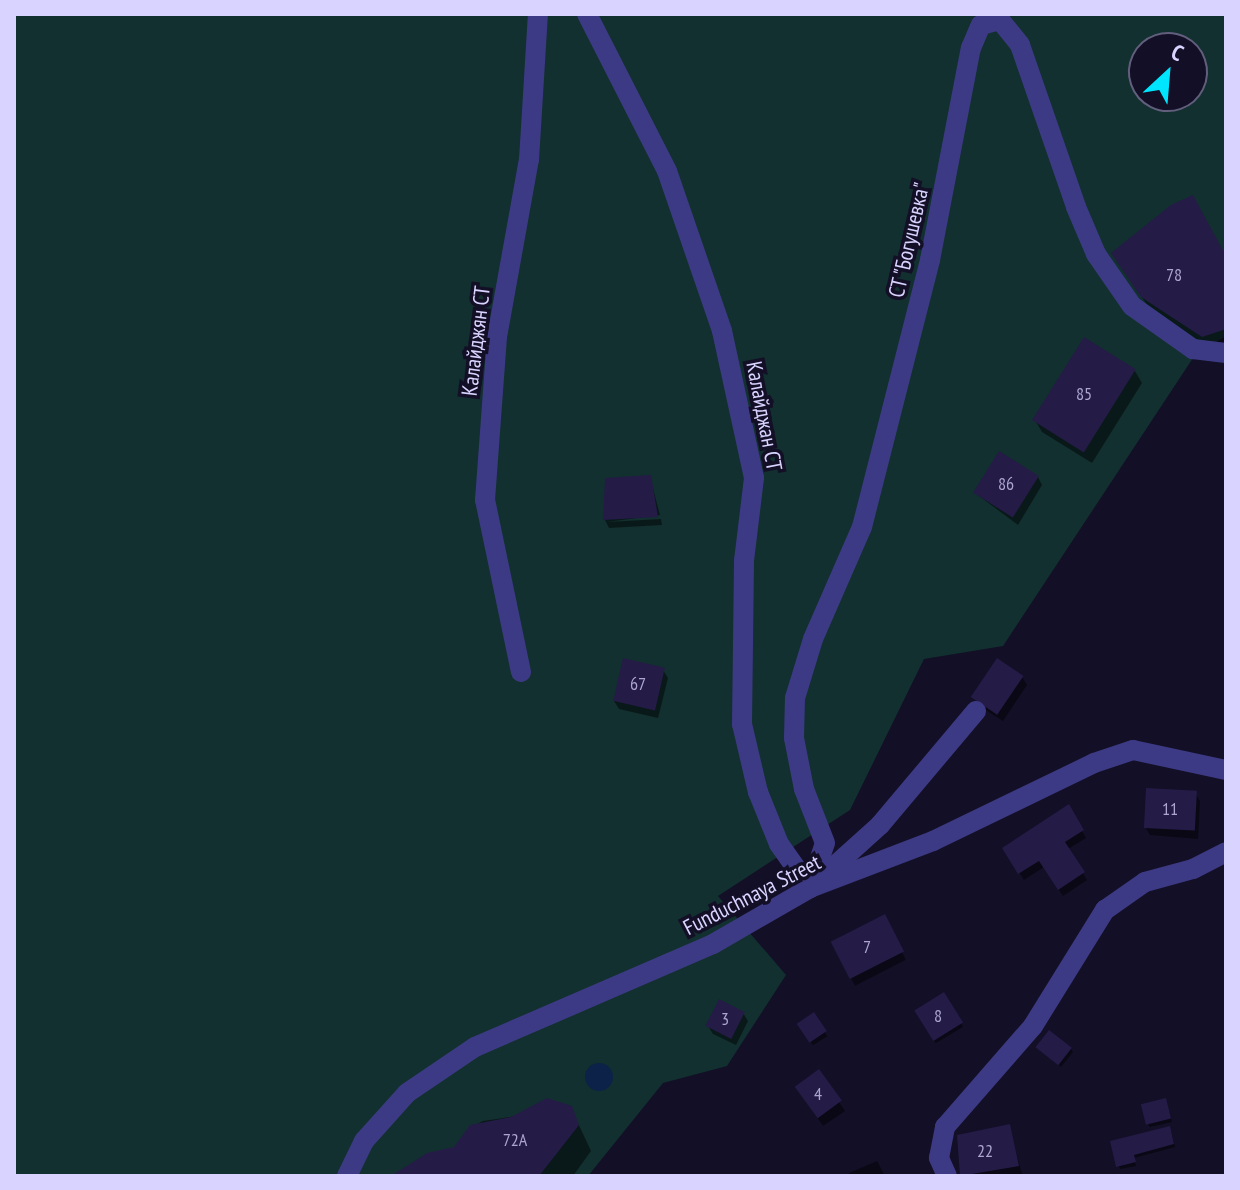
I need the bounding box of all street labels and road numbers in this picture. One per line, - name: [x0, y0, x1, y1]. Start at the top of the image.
- street label: СТ "Богушевка": [883, 179, 935, 301]
- street label: Калайджян СТ: [456, 284, 496, 398]
- street label: Калайджан СТ: [740, 359, 788, 473]
- street label: Funduchnaya Street: [679, 849, 825, 941]

